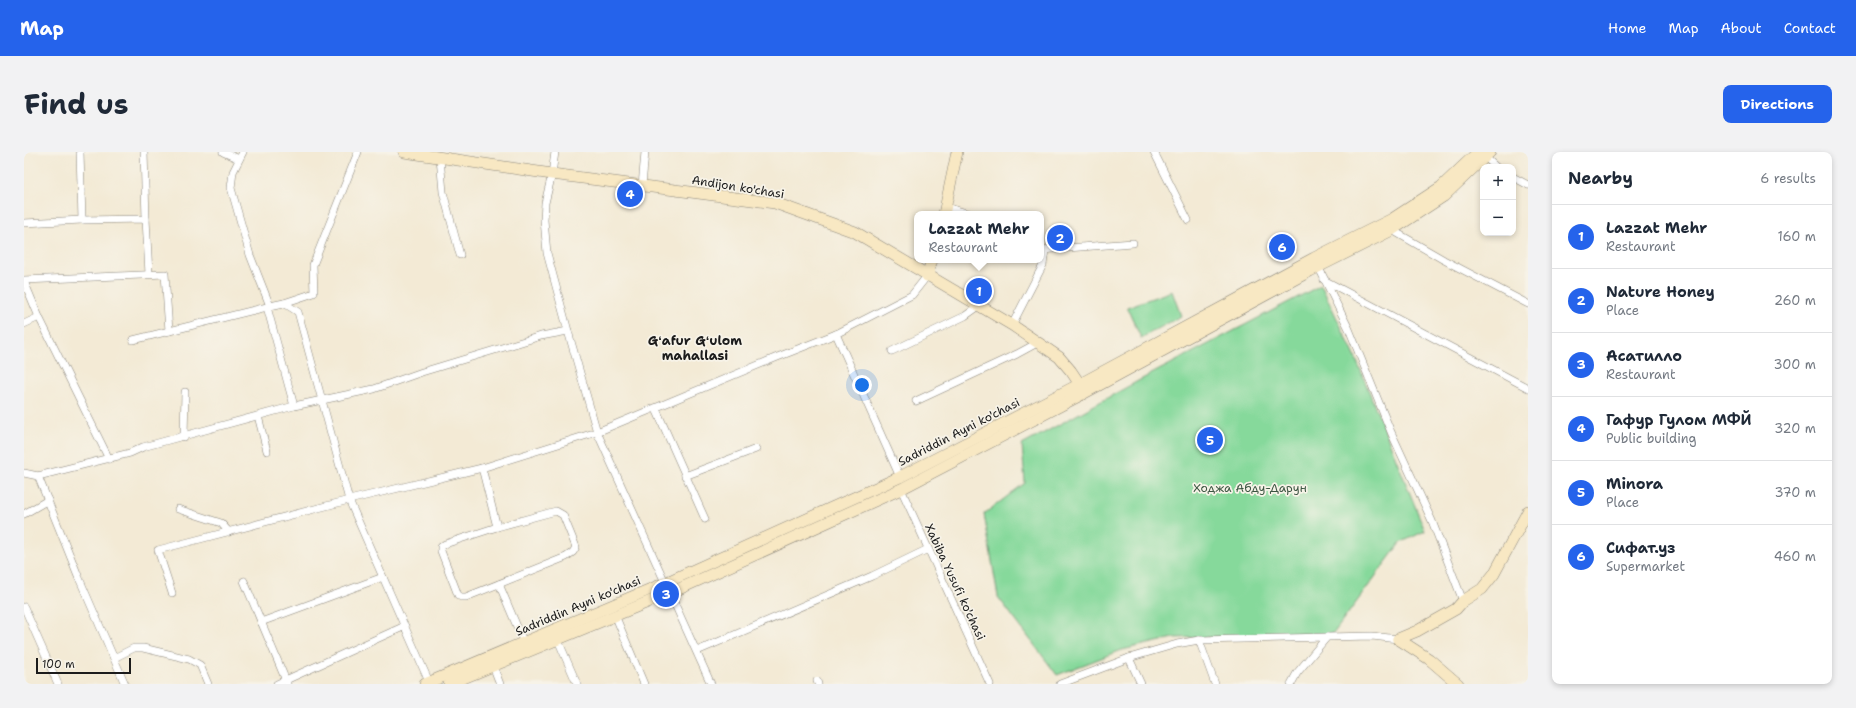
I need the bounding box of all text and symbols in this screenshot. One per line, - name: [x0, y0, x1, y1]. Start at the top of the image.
- text: Map: [20, 16, 64, 41]
- text: Home: [1608, 19, 1647, 37]
- text: Map: [1669, 19, 1699, 37]
- text: About: [1721, 19, 1762, 37]
- text: Contact: [1784, 19, 1836, 37]
- text: Find us: [24, 85, 129, 123]
- button: Directions: [1723, 85, 1832, 123]
- map controls: [1480, 164, 1516, 236]
- button: +: [1480, 164, 1516, 200]
- text: Nearby: [1568, 167, 1633, 189]
- text: 6 results: [1760, 170, 1816, 187]
- street label: Andijon ko'chasi: [691, 172, 785, 202]
- pin: 4: [617, 179, 643, 209]
- button: −: [1480, 200, 1516, 236]
- popup: [914, 211, 1044, 263]
- text: Lazzat Mehr: [1606, 218, 1707, 238]
- text: Lazzat Mehr: [928, 219, 1030, 239]
- pin: 2: [1047, 223, 1073, 253]
- text: 1: [1578, 228, 1584, 245]
- text: 160 m: [1778, 228, 1816, 245]
- pin: 6: [1269, 232, 1295, 262]
- text: Restaurant: [1606, 238, 1676, 255]
- text: Restaurant: [928, 239, 998, 256]
- pin: 1: [966, 276, 992, 306]
- text: Nature Honey: [1606, 282, 1715, 302]
- text: 2: [1576, 292, 1586, 309]
- text: 260 m: [1774, 292, 1816, 309]
- text: Place: [1606, 302, 1639, 319]
- district label: Gʻafur Gʻulom mahallasi: [648, 332, 742, 364]
- text: Асатилло: [1606, 346, 1682, 366]
- text: 3: [1576, 356, 1586, 373]
- text: 300 m: [1773, 356, 1816, 373]
- text: Restaurant: [1606, 366, 1676, 383]
- your location: [852, 375, 872, 395]
- street label: Sadriddin Ayni ko'chasi: [895, 394, 1023, 470]
- text: Гафур Гулом МФЙ: [1606, 410, 1752, 430]
- text: 4: [1576, 420, 1586, 437]
- text: 320 m: [1774, 420, 1816, 437]
- pin: 5: [1197, 425, 1223, 455]
- text: Public building: [1606, 430, 1697, 447]
- text: Minora: [1606, 474, 1663, 494]
- park label: Ходжа Абду-Дарун: [1193, 480, 1307, 496]
- text: 5: [1577, 484, 1585, 501]
- text: 370 m: [1774, 484, 1816, 501]
- text: Place: [1606, 494, 1639, 511]
- street label: Xabiba Yusufi ko'chasi: [921, 521, 989, 643]
- text: Сифат.уз: [1606, 538, 1675, 558]
- text: 6: [1576, 548, 1586, 565]
- text: 460 m: [1774, 548, 1816, 565]
- text: Supermarket: [1606, 558, 1685, 575]
- street label: Sadriddin Ayni ko'chasi: [513, 572, 643, 640]
- pin: 3: [653, 579, 679, 609]
- scale bar: [36, 656, 131, 675]
- text: 100 m: [42, 657, 75, 672]

